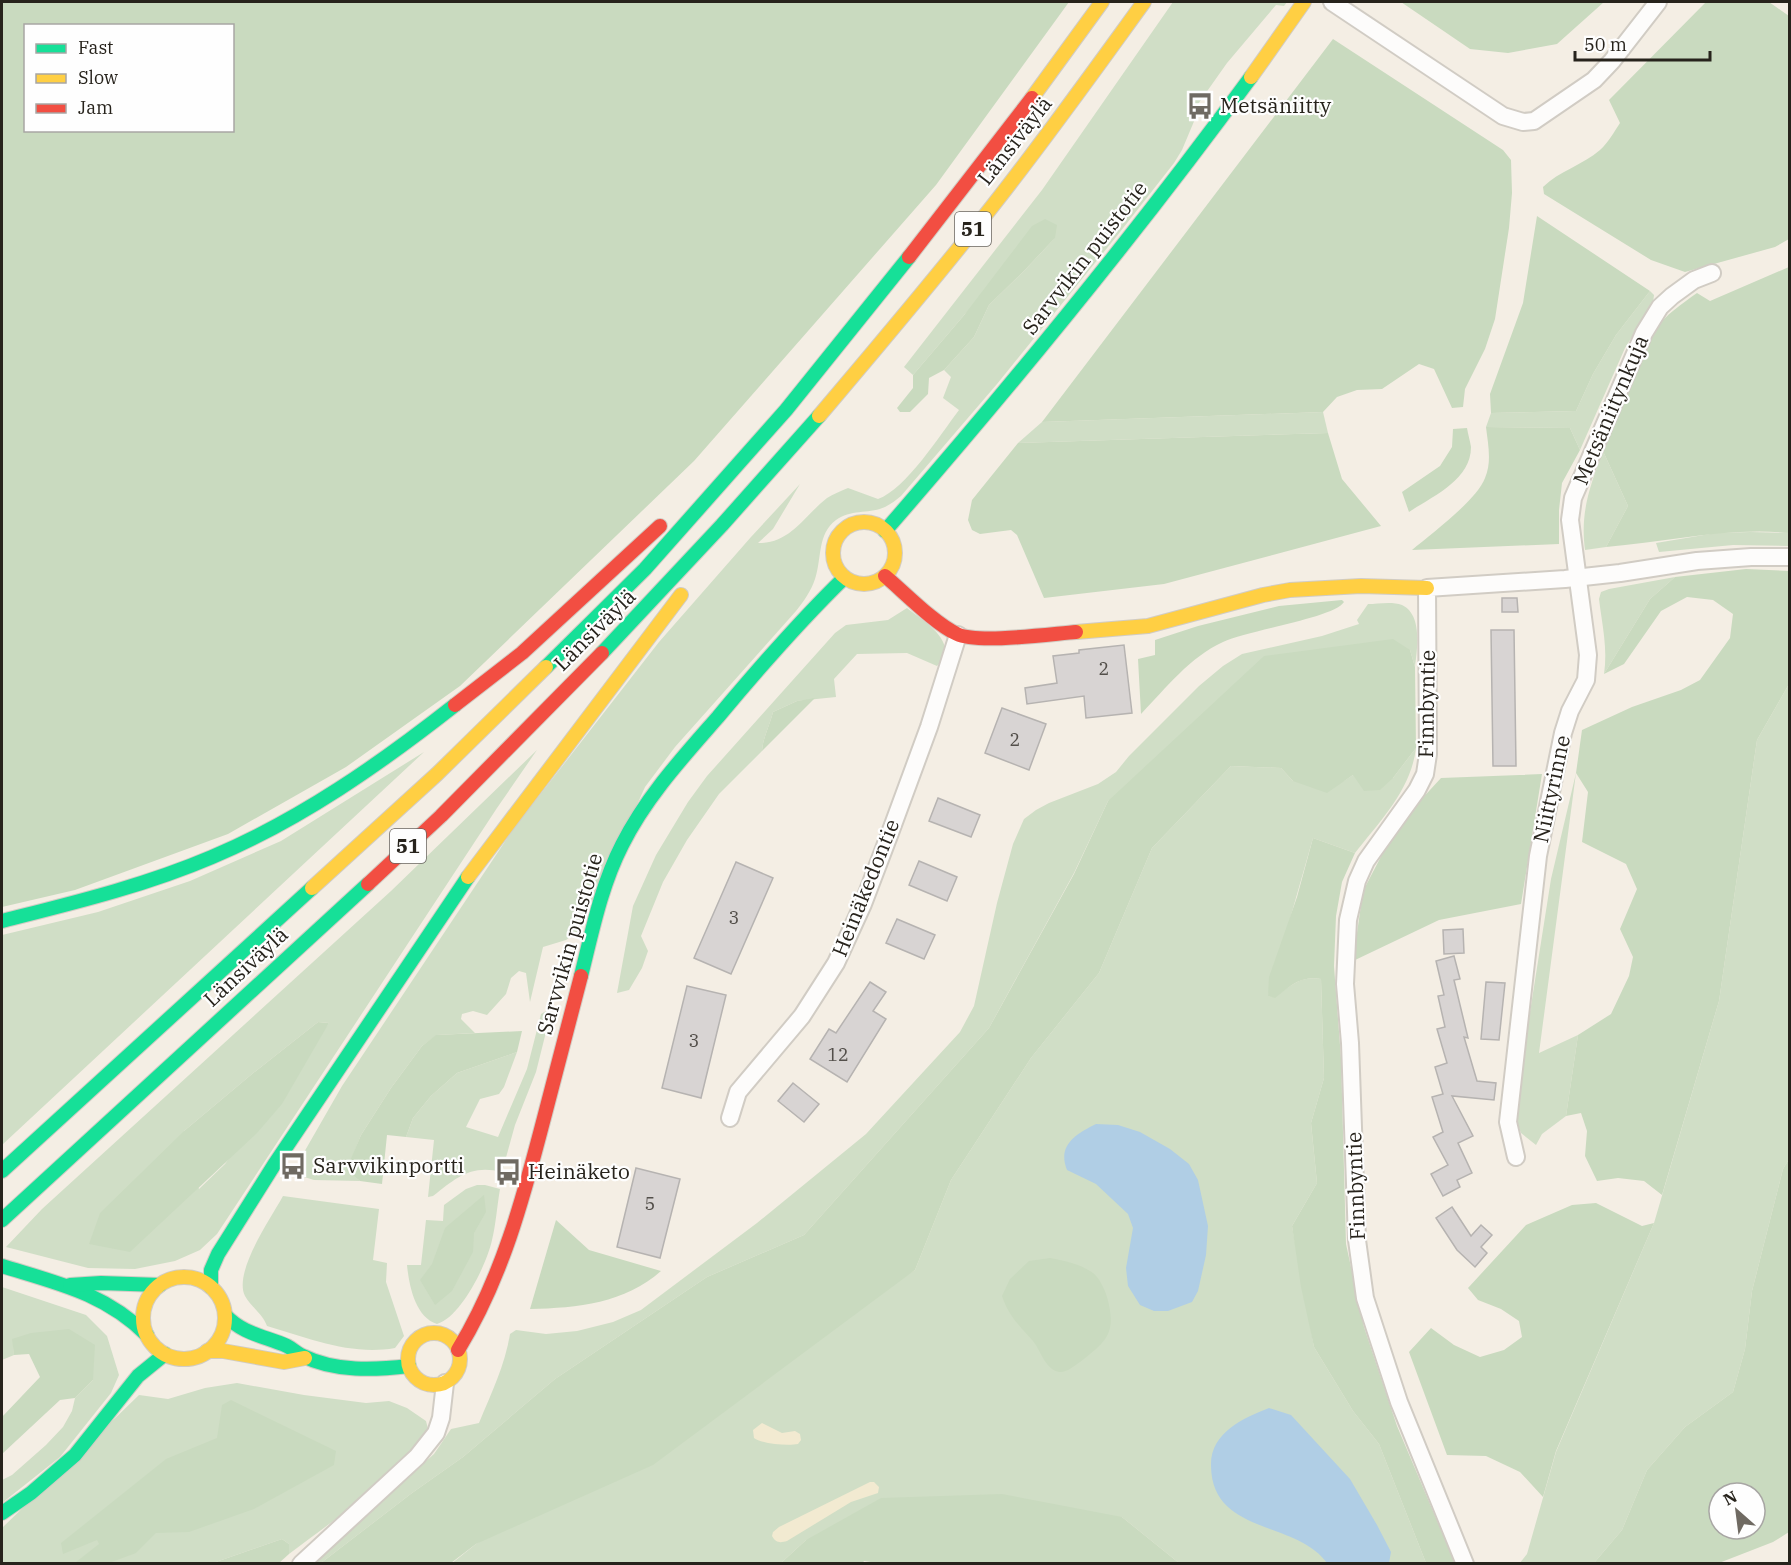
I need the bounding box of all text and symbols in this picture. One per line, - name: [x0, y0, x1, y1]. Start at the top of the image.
- legend: [24, 24, 234, 132]
- scale bar: [1575, 24, 1710, 62]
- text: 50 m: [1584, 33, 1627, 56]
- text: Fast: [78, 36, 113, 59]
- text: Slow: [78, 66, 118, 89]
- street label: Länsiväylä: [971, 90, 1058, 191]
- bus stop icon: Metsäniitty: [1185, 91, 1215, 121]
- place label: Metsäniitty: [1220, 91, 1332, 119]
- text: Jam: [78, 96, 113, 119]
- street label: Sarvvikin puistotie: [1015, 175, 1153, 340]
- road number: 51: [955, 212, 991, 246]
- street label: Metsäniitynkuja: [1566, 330, 1654, 489]
- street label: Länsiväylä: [547, 582, 641, 676]
- street label: Finnbyntie: [1411, 649, 1441, 758]
- house number: 2: [1099, 657, 1109, 680]
- house number: 2: [1010, 728, 1020, 751]
- street label: Niittyrinne: [1526, 732, 1576, 845]
- street label: Heinäkedontie: [825, 815, 905, 961]
- road number: 51: [390, 829, 426, 863]
- street label: Sarvvikin puistotie: [530, 850, 608, 1038]
- house number: 3: [729, 906, 739, 929]
- street label: Länsiväylä: [197, 920, 293, 1012]
- house number: 3: [689, 1029, 699, 1052]
- house number: 12: [827, 1043, 849, 1066]
- street label: Finnbyntie: [1339, 1131, 1371, 1241]
- bus stop icon: Sarvvikinportti: [278, 1151, 308, 1181]
- place label: Sarvvikinportti: [313, 1151, 464, 1179]
- bus stop icon: Heinäketo: [493, 1157, 523, 1187]
- place label: Heinäketo: [528, 1157, 630, 1185]
- house number: 5: [645, 1192, 655, 1215]
- north arrow: [1707, 1481, 1767, 1541]
- text: N: [1720, 1486, 1740, 1510]

